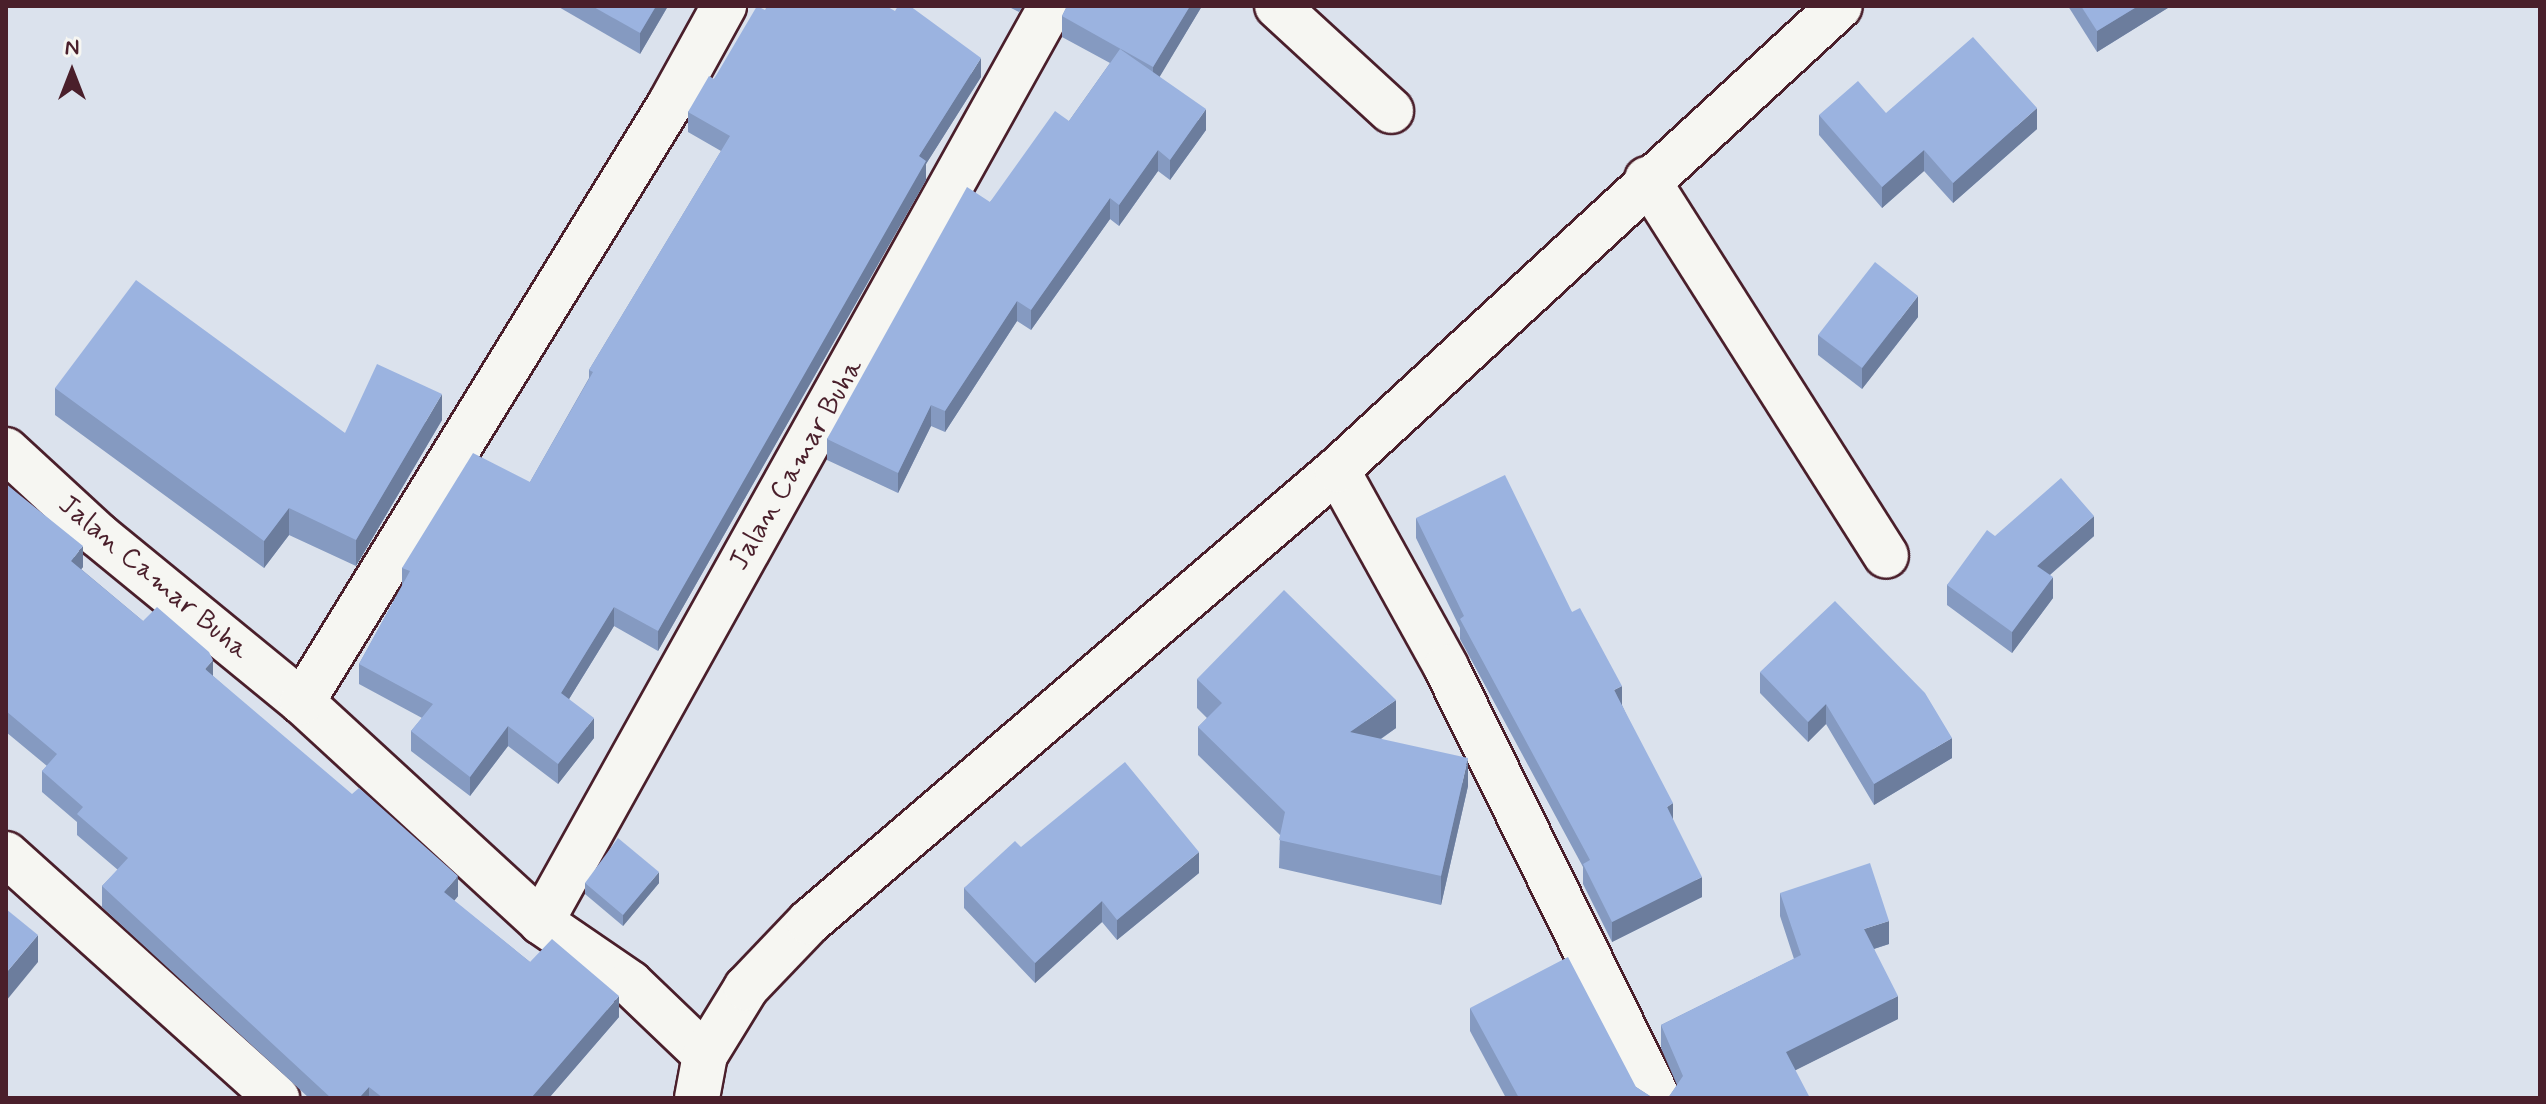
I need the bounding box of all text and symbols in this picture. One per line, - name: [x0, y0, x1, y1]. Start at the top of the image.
- north arrow: [32, 32, 112, 112]
- text: N: [65, 34, 79, 62]
- street label: Jalan Camar Buha: [724, 355, 870, 575]
- street label: Jalan Camar Buha: [52, 490, 254, 666]

